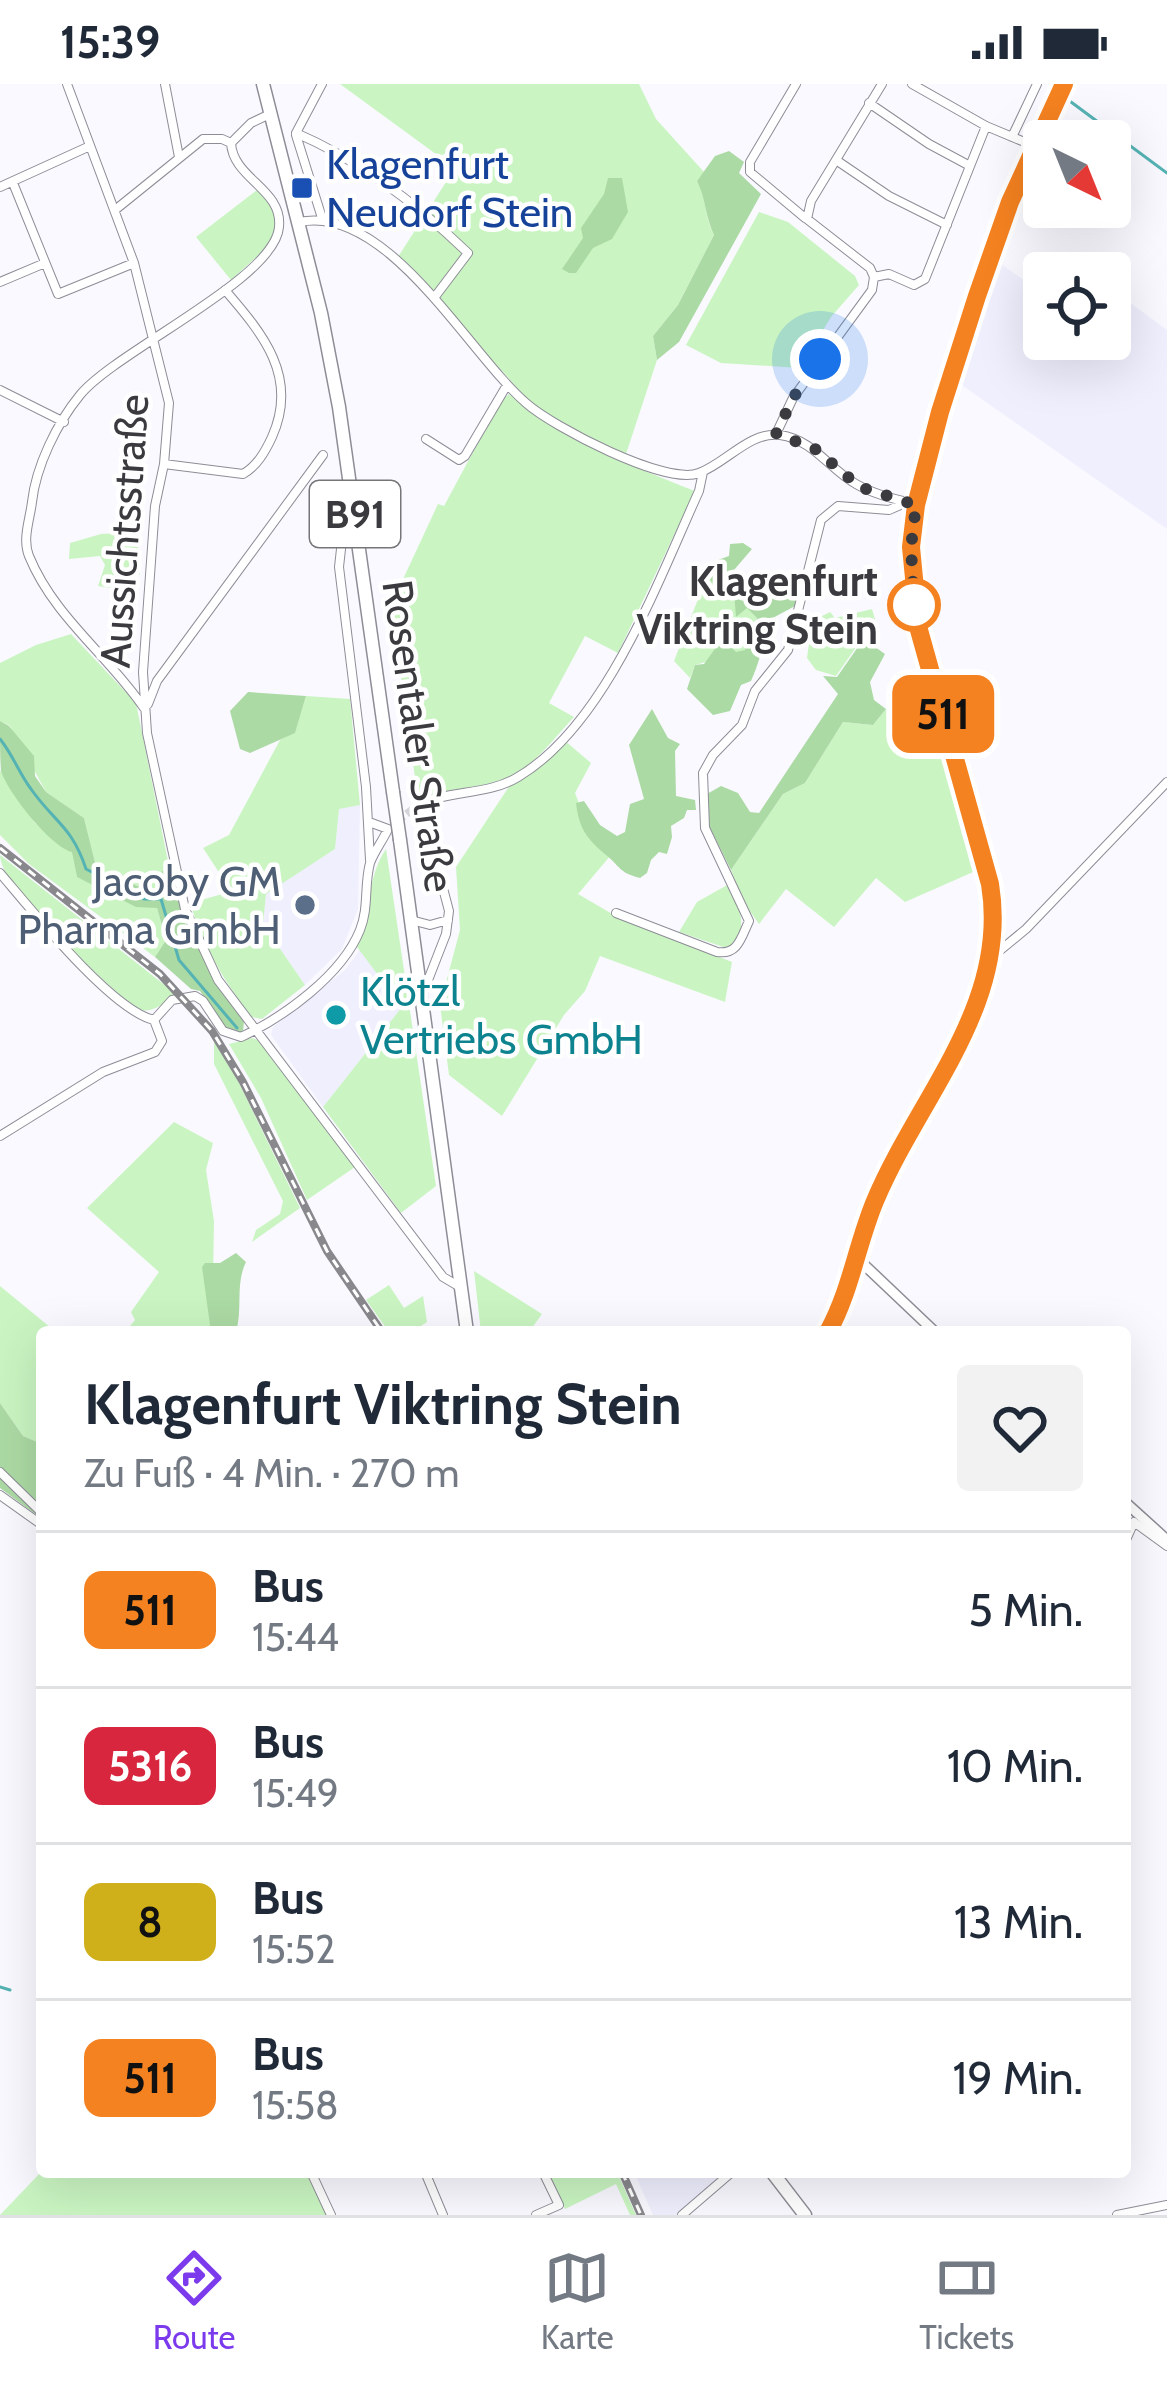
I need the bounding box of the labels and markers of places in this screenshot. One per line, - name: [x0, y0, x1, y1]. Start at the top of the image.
- place label: Klagenfurt Neudorf Stein: [326, 138, 573, 238]
- marker: Klagenfurt Neudorf Stein: [289, 175, 315, 201]
- place label: Klagenfurt Viktring Stein: [637, 555, 878, 655]
- marker: Klagenfurt Viktring Stein: [889, 580, 939, 630]
- place label: Jacoby GM Pharma GmbH: [18, 855, 281, 955]
- marker: Jacoby GM Pharma GmbH: [292, 892, 318, 918]
- place label: Klötzl Vertriebs GmbH: [360, 965, 643, 1065]
- marker: Klötzl Vertriebs GmbH: [323, 1002, 349, 1028]

